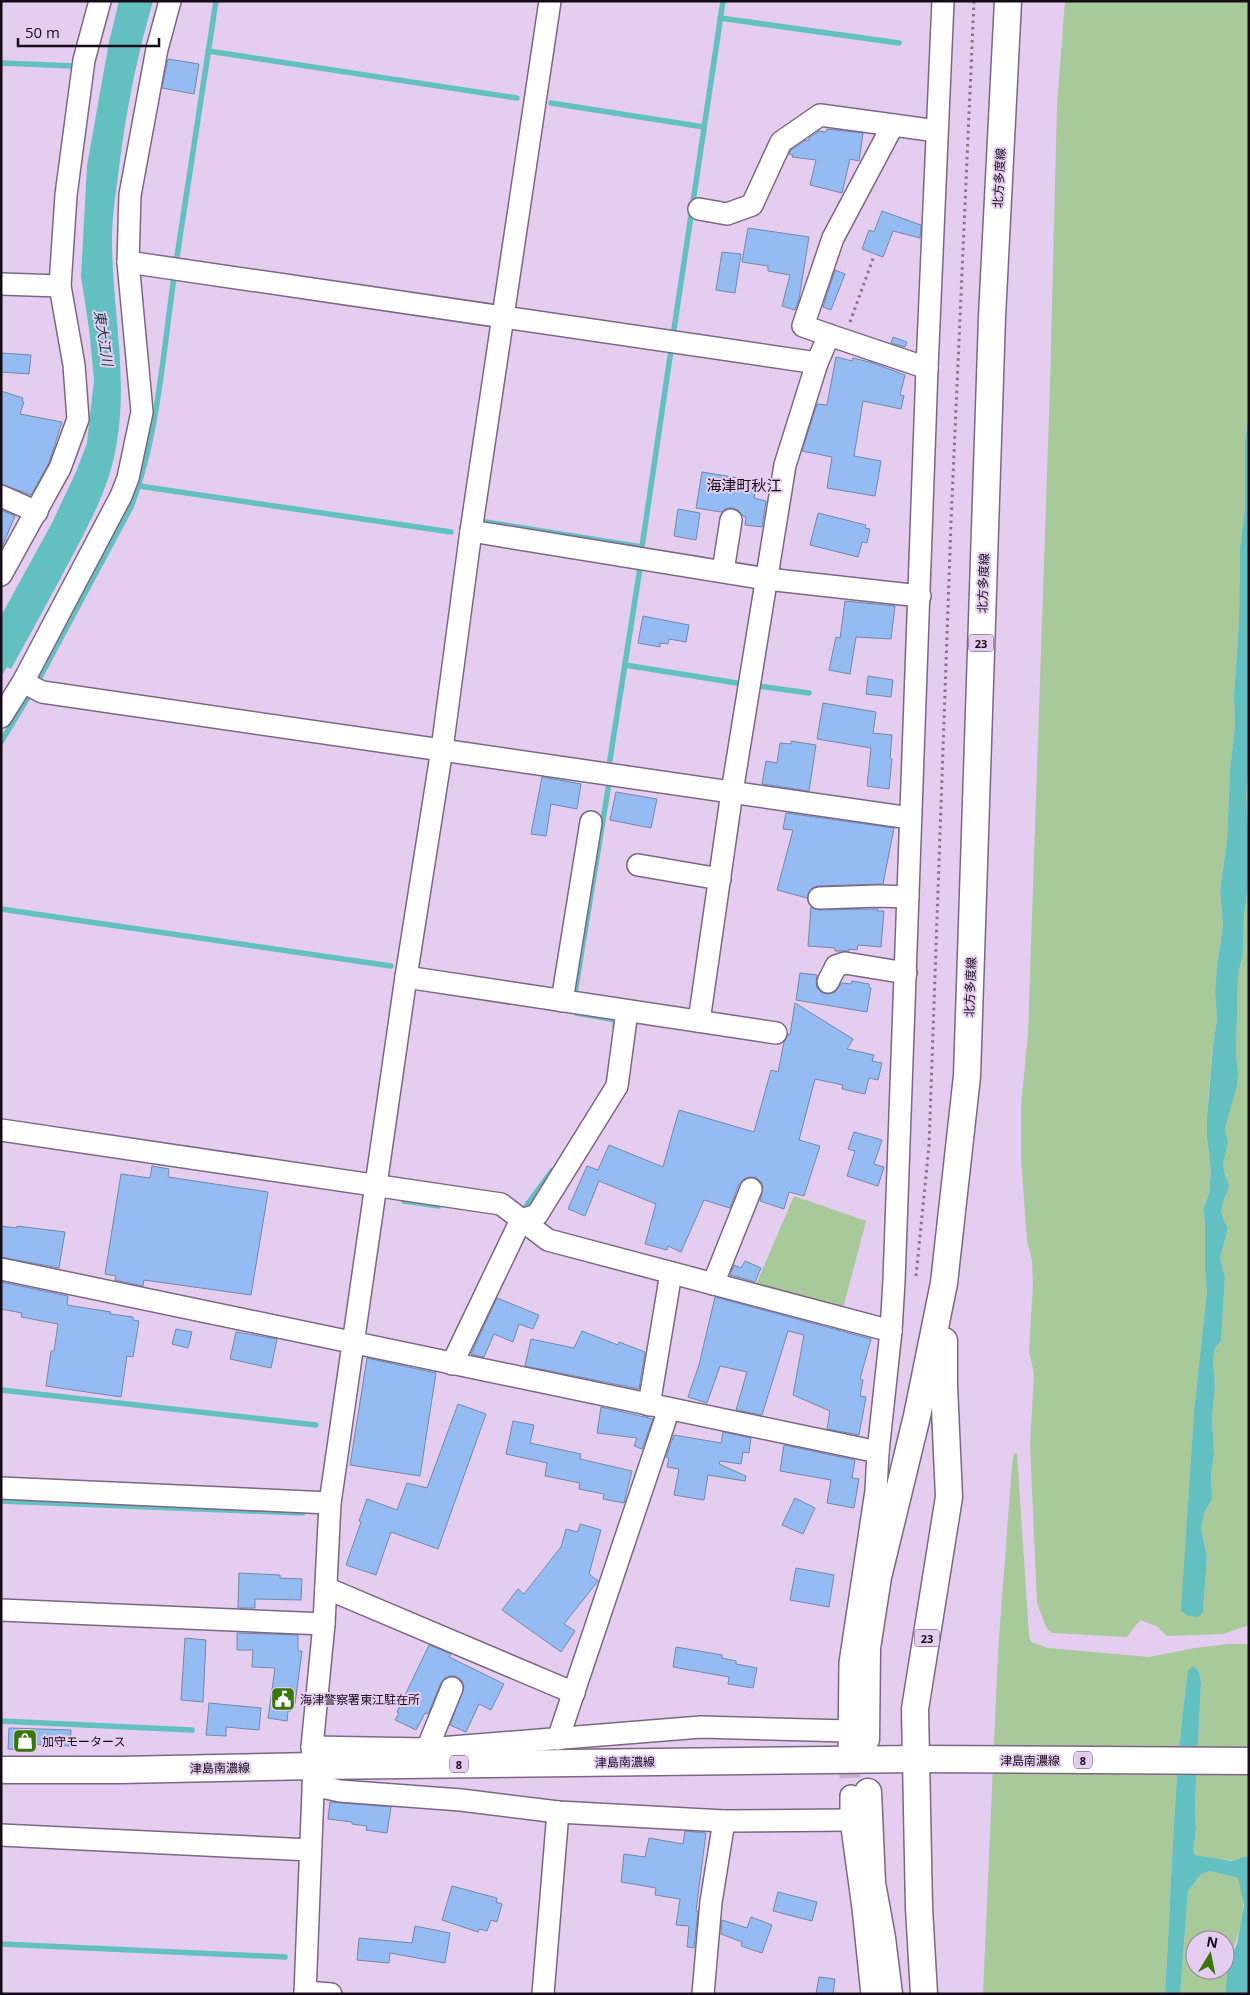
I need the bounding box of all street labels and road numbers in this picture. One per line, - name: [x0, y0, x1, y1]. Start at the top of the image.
- street label: 北方多度線: [989, 148, 1009, 208]
- street label: 北方多度線: [973, 553, 993, 613]
- road number: 23: [968, 634, 994, 651]
- street label: 北方多度線: [960, 957, 980, 1017]
- road number: 23: [914, 1630, 940, 1646]
- street label: 津島南濃線: [1000, 1752, 1060, 1769]
- road number: 8: [1074, 1752, 1092, 1768]
- street label: 津島南濃線: [595, 1753, 655, 1771]
- road number: 8: [450, 1756, 468, 1772]
- street label: 津島南濃線: [190, 1759, 250, 1777]

